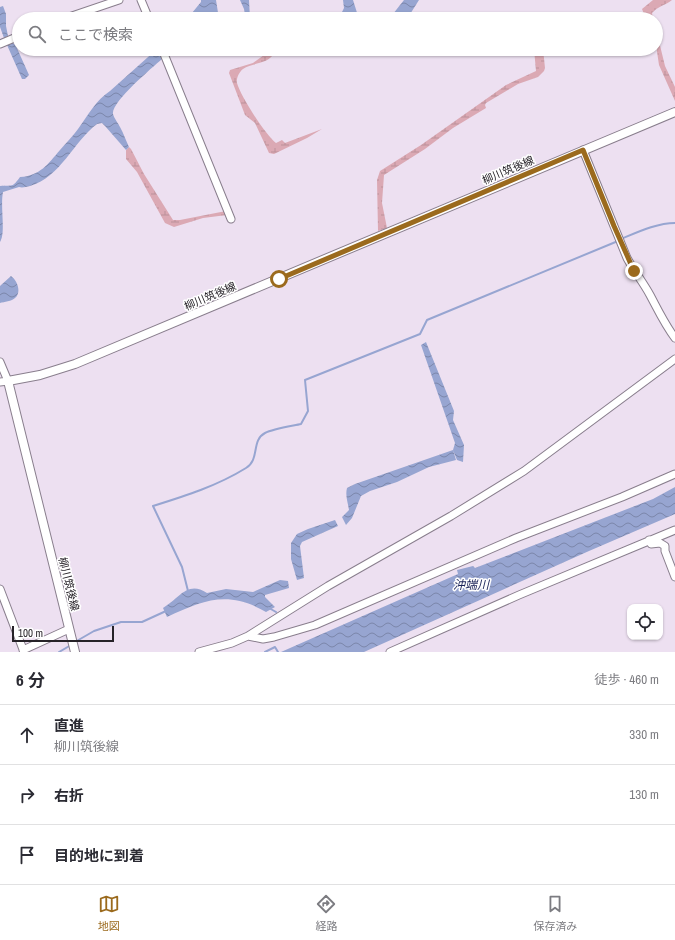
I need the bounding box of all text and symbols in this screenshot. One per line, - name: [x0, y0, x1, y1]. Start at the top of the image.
- search box: [12, 12, 663, 56]
- icon: search: [26, 23, 48, 45]
- text: ここで検索: [58, 24, 133, 45]
- street label: 柳川筑後線: [480, 153, 536, 187]
- route end: [625, 262, 643, 280]
- route start: [270, 270, 288, 288]
- street label: 柳川筑後線: [182, 279, 238, 313]
- street label: 柳川筑後線: [56, 556, 82, 612]
- water label: 沖端川: [453, 577, 491, 593]
- map controls: [627, 604, 663, 640]
- button: locate: [627, 604, 663, 640]
- scale bar: [12, 624, 114, 643]
- text: 100 m: [18, 626, 43, 640]
- text: 6 分: [16, 668, 45, 691]
- text: 徒歩 · 460 m: [594, 671, 659, 688]
- text: 直進: [54, 715, 84, 736]
- icon: ahead: [16, 724, 38, 746]
- text: 330 m: [629, 726, 659, 743]
- text: 柳川筑後線: [54, 738, 119, 755]
- icon: right: [16, 784, 38, 806]
- text: 右折: [54, 785, 84, 806]
- text: 130 m: [629, 786, 659, 803]
- icon: arrive: [16, 844, 38, 866]
- text: 目的地に到着: [54, 845, 144, 866]
- tab: 地図: [98, 893, 120, 933]
- tab: 経路: [315, 893, 337, 933]
- tab: 保存済み: [533, 893, 577, 933]

